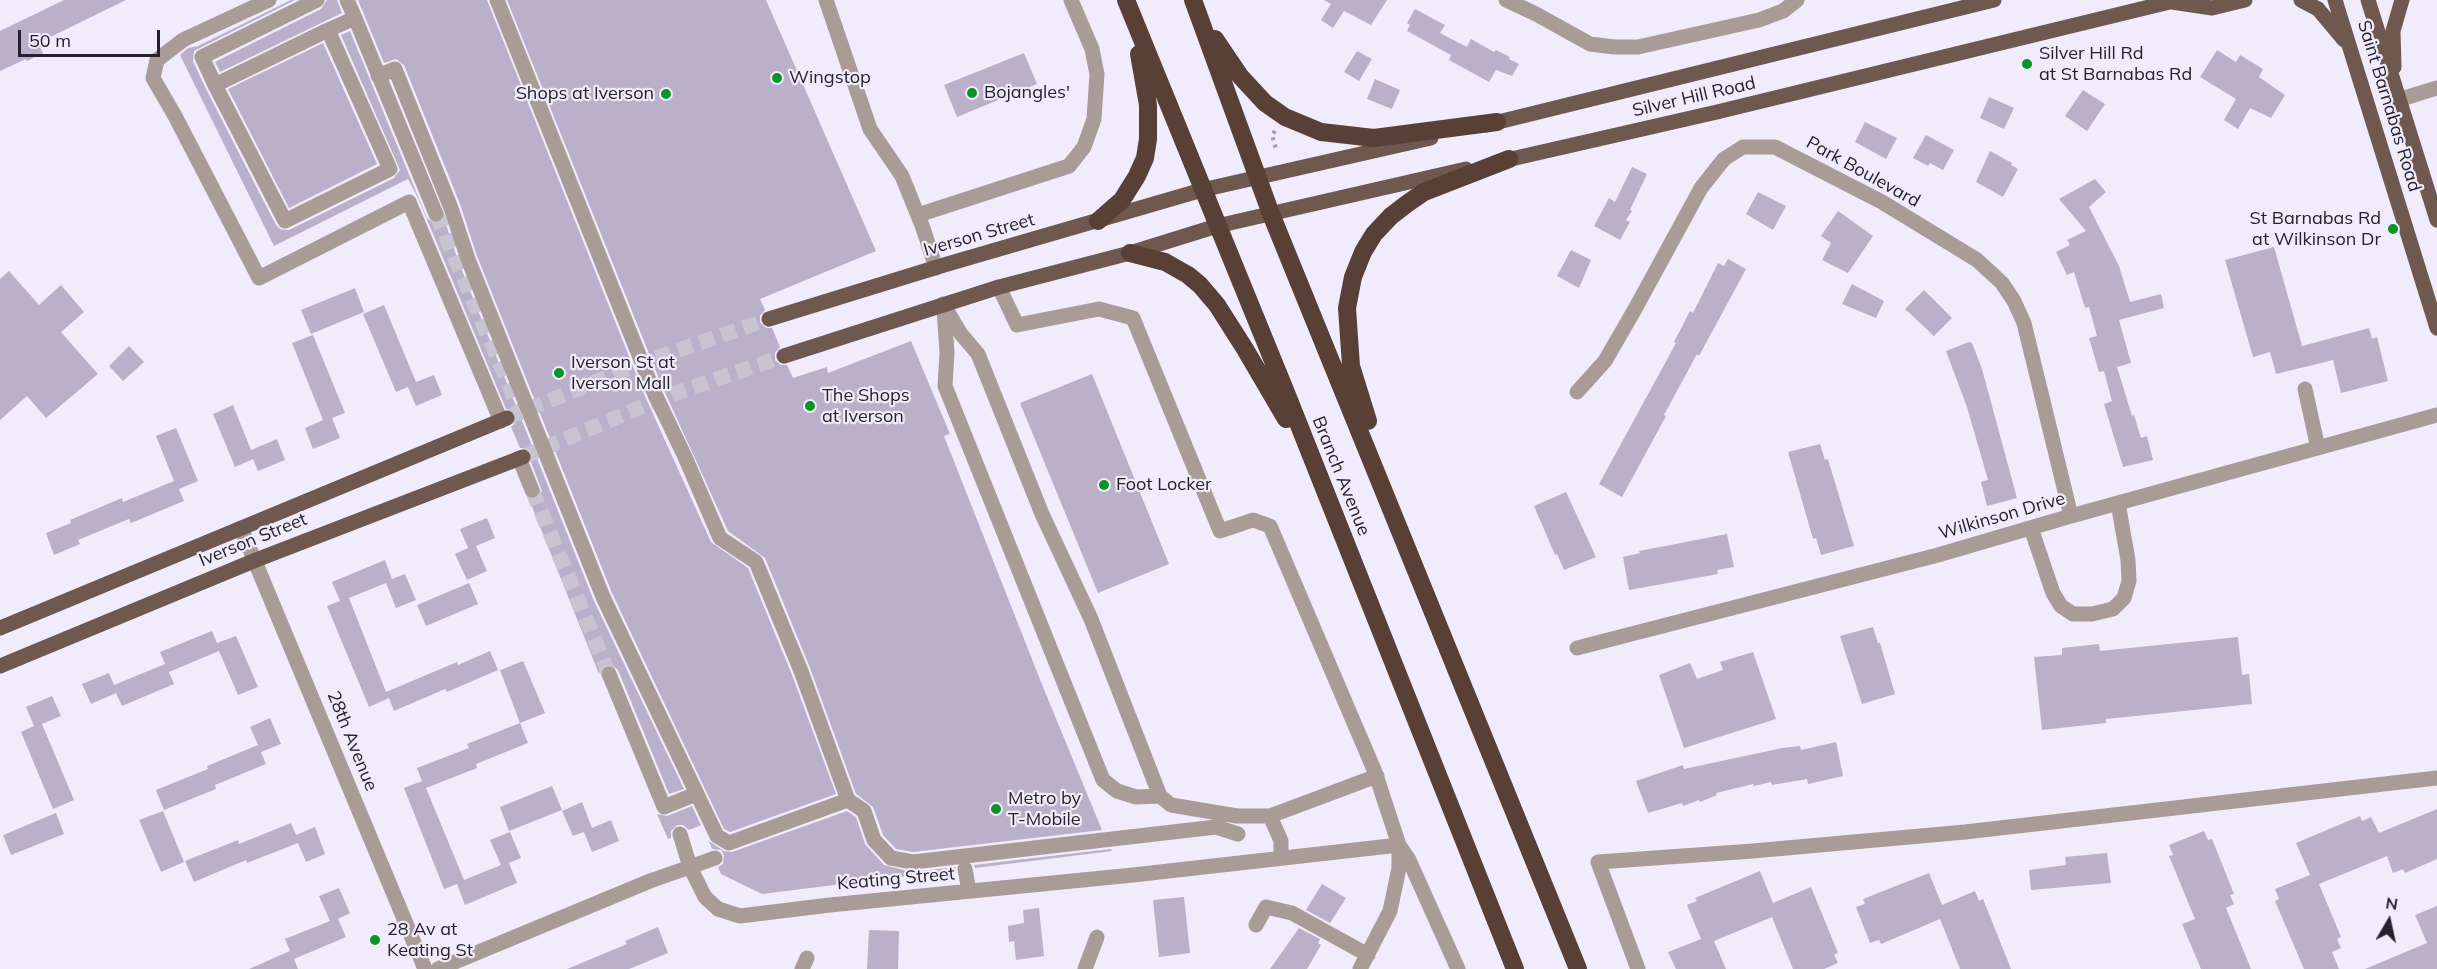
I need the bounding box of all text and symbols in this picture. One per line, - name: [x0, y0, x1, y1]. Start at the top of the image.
- scale bar: [21, 18, 164, 56]
- street label: Saint Barnabas Road: [2353, 18, 2425, 194]
- text: 50 m: [29, 29, 71, 52]
- place label: Silver Hill Rd at St Barnabas Rd: [2039, 43, 2192, 86]
- marker: Silver Hill Rd at St Barnabas Rd: [2020, 57, 2034, 71]
- place label: Wingstop: [789, 67, 871, 89]
- marker: Wingstop: [770, 71, 784, 85]
- street label: Silver Hill Road: [1630, 72, 1758, 122]
- place label: Bojangles': [984, 82, 1070, 104]
- place label: Shops at Iverson: [516, 83, 654, 105]
- marker: Bojangles': [965, 86, 979, 100]
- marker: Shops at Iverson: [659, 87, 673, 101]
- street label: Park Boulevard: [1802, 132, 1924, 212]
- place label: St Barnabas Rd at Wilkinson Dr: [2250, 208, 2381, 250]
- street label: Iverson Street: [921, 209, 1037, 261]
- marker: St Barnabas Rd at Wilkinson Dr: [2386, 222, 2400, 236]
- place label: Iverson St at Iverson Mall: [571, 352, 675, 394]
- marker: Iverson St at Iverson Mall: [552, 366, 566, 380]
- place label: The Shops at Iverson: [822, 385, 910, 428]
- marker: The Shops at Iverson: [803, 399, 817, 413]
- street label: Branch Avenue: [1307, 413, 1375, 539]
- place label: Foot Locker: [1116, 474, 1212, 496]
- marker: Foot Locker: [1097, 478, 1111, 492]
- street label: Wilkinson Drive: [1936, 488, 2068, 544]
- street label: Iverson Street: [196, 509, 310, 571]
- street label: 28th Avenue: [322, 688, 382, 794]
- place label: Metro by T-Mobile: [1008, 788, 1081, 830]
- marker: Metro by T-Mobile: [989, 802, 1003, 816]
- street label: Keating Street: [836, 863, 956, 895]
- north arrow: [2359, 891, 2419, 951]
- text: N: [2384, 892, 2399, 914]
- place label: 28 Av at Keating St: [387, 919, 473, 962]
- marker: 28 Av at Keating St: [368, 933, 382, 947]

